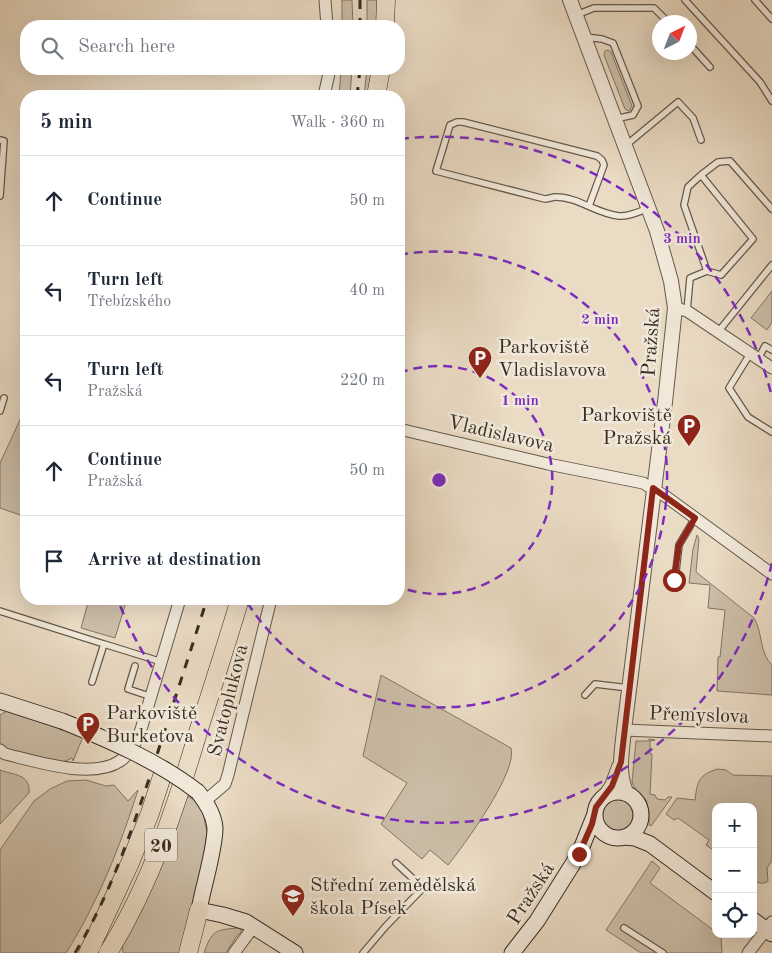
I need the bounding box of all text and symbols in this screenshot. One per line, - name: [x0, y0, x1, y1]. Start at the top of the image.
- north arrow: [652, 15, 697, 60]
- search box: [20, 20, 405, 75]
- icon: search: [38, 34, 66, 62]
- text: Search here: [78, 38, 175, 57]
- text: 5 min: [40, 112, 93, 133]
- text: Walk · 360 m: [290, 115, 385, 131]
- icon: ahead: [40, 187, 68, 215]
- text: Continue: [87, 191, 162, 210]
- text: 50 m: [349, 193, 385, 209]
- text: 3 min: [663, 232, 701, 247]
- text: Turn left: [87, 271, 164, 290]
- icon: left: [40, 277, 68, 305]
- text: 40 m: [349, 283, 385, 299]
- text: Třebízského: [87, 294, 171, 310]
- street label: Pražská: [640, 307, 664, 377]
- text: 2 min: [581, 313, 619, 328]
- place label: Parkoviště Vladislavova: [498, 338, 607, 381]
- parking icon: Parkoviště Vladislavova: [467, 345, 493, 379]
- text: Turn left: [87, 361, 164, 380]
- icon: left: [40, 367, 68, 395]
- text: 220 m: [340, 373, 385, 389]
- text: Pražská: [87, 384, 143, 400]
- text: 1 min: [501, 394, 539, 409]
- place label: Parkoviště Pražská: [581, 406, 672, 449]
- street label: Vladislavova: [445, 413, 556, 457]
- parking icon: Parkoviště Pražská: [676, 413, 702, 447]
- text: Continue: [87, 451, 162, 470]
- icon: ahead: [40, 457, 68, 485]
- text: 50 m: [349, 463, 385, 479]
- centre of rings: [430, 471, 448, 489]
- text: Pražská: [87, 474, 143, 490]
- icon: arrive: [40, 547, 68, 575]
- text: Arrive at destination: [87, 551, 261, 570]
- route start: [663, 569, 686, 592]
- street label: Svatoplukova: [205, 642, 253, 759]
- place label: Parkoviště Burketova: [106, 704, 197, 747]
- street label: Přemyslova: [648, 704, 750, 728]
- parking icon: Parkoviště Burketova: [75, 711, 101, 745]
- map controls: [712, 803, 757, 938]
- button: +: [712, 803, 757, 848]
- road number: 20: [145, 828, 177, 862]
- route end: [568, 843, 591, 866]
- button: −: [712, 848, 757, 893]
- street label: Pražská: [504, 859, 559, 929]
- place label: Střední zemědělská škola Písek: [310, 876, 476, 919]
- school or university icon: Střední zemědělská škola Písek: [280, 883, 306, 917]
- button: locate: [712, 893, 757, 938]

